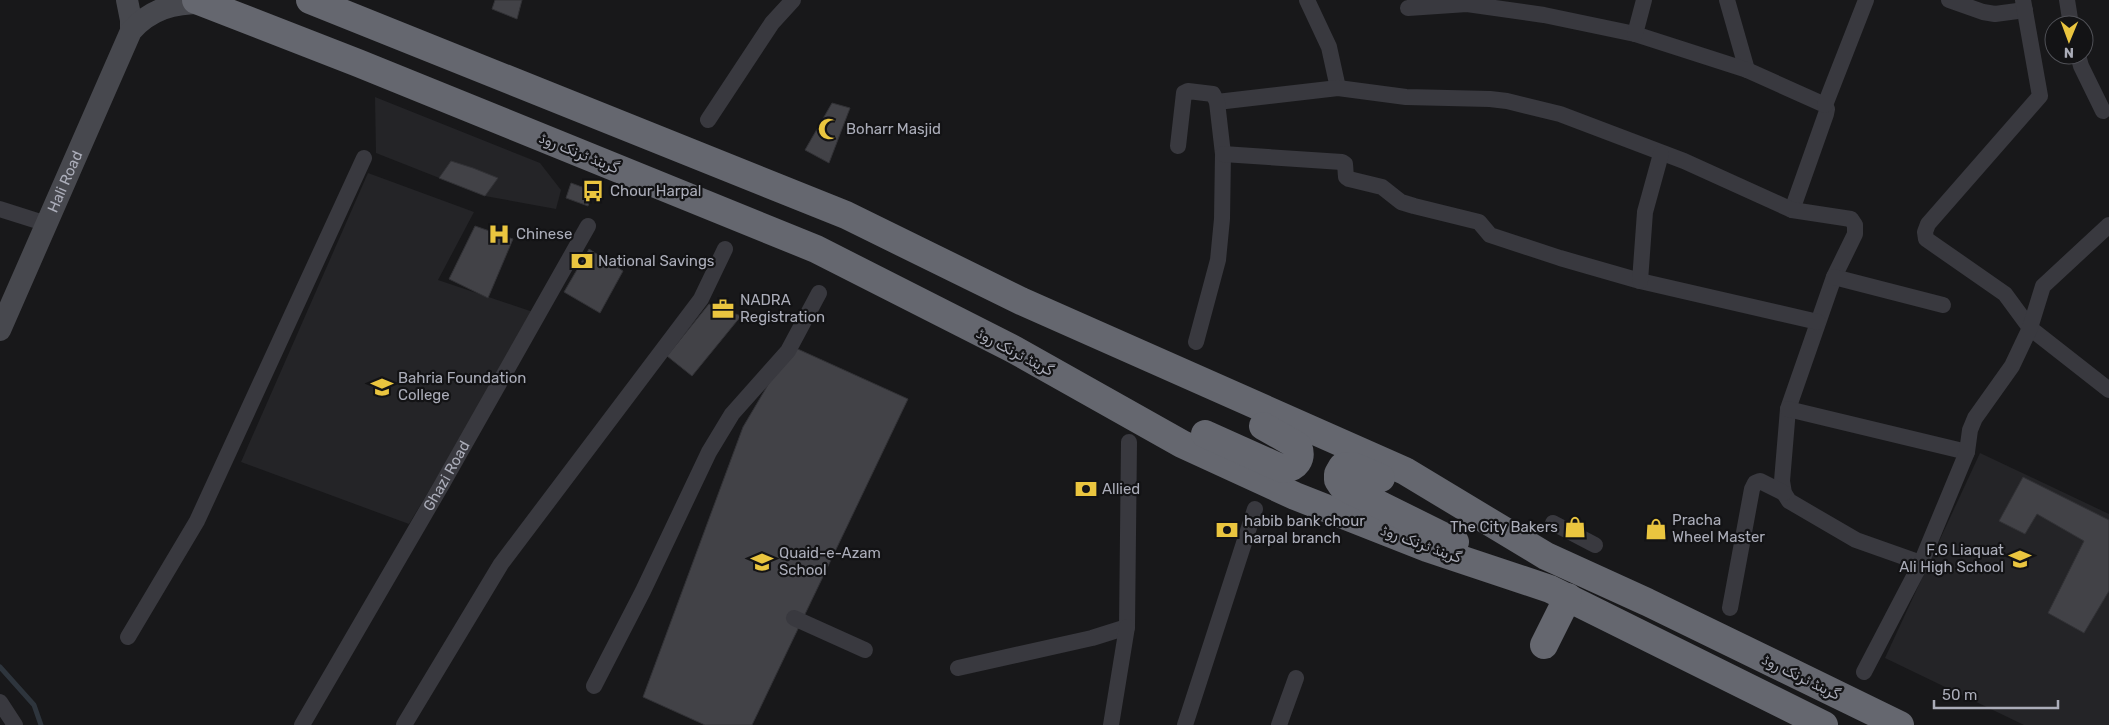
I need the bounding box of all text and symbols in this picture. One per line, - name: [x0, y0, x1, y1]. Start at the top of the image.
- north arrow: [2044, 15, 2094, 65]
- text: N: [2064, 44, 2074, 61]
- mosque icon: Boharr Masjid: [816, 116, 842, 142]
- place label: Boharr Masjid: [846, 120, 941, 138]
- street label: گرینڈ ٹرنک روڈ: [536, 129, 622, 178]
- street label: Hali Road: [44, 148, 86, 215]
- bus stop icon: Chour Harpal: [580, 178, 606, 204]
- place label: Chour Harpal: [610, 182, 701, 200]
- hospital icon: Chinese: [486, 221, 512, 247]
- place label: Chinese: [516, 225, 572, 243]
- bank icon: National Savings: [569, 248, 595, 274]
- place label: National Savings: [598, 252, 715, 270]
- place label: NADRA Registration: [740, 291, 825, 326]
- office icon: NADRA Registration: [710, 296, 736, 322]
- street label: گرینڈ ٹرنک روڈ: [973, 324, 1057, 381]
- place label: Bahria Foundation College: [398, 369, 526, 404]
- school or university icon: Bahria Foundation College: [369, 374, 395, 400]
- street label: Ghazi Road: [419, 438, 474, 514]
- bank icon: Allied: [1073, 476, 1099, 502]
- place label: Allied: [1102, 480, 1140, 498]
- place label: Pracha Wheel Master: [1672, 511, 1765, 546]
- place label: habib bank chour harpal branch: [1244, 512, 1365, 547]
- shop icon: The City Bakers: [1562, 514, 1588, 540]
- shop icon: Pracha Wheel Master: [1643, 516, 1669, 542]
- bank icon: habib bank chour harpal branch: [1214, 517, 1240, 543]
- place label: The City Bakers: [1450, 518, 1558, 536]
- street label: گرینڈ ٹرنک روڈ: [1378, 521, 1464, 568]
- place label: F.G Liaquat Ali High School: [1899, 541, 2004, 576]
- place label: Quaid-e-Azam School: [779, 544, 881, 579]
- school or university icon: F.G Liaquat Ali High School: [2007, 546, 2033, 572]
- school or university icon: Quaid-e-Azam School: [749, 549, 775, 575]
- street label: گرینڈ ٹرنک روڈ: [1759, 650, 1843, 705]
- scale bar: [1934, 678, 2058, 710]
- text: 50 m: [1942, 686, 1977, 704]

